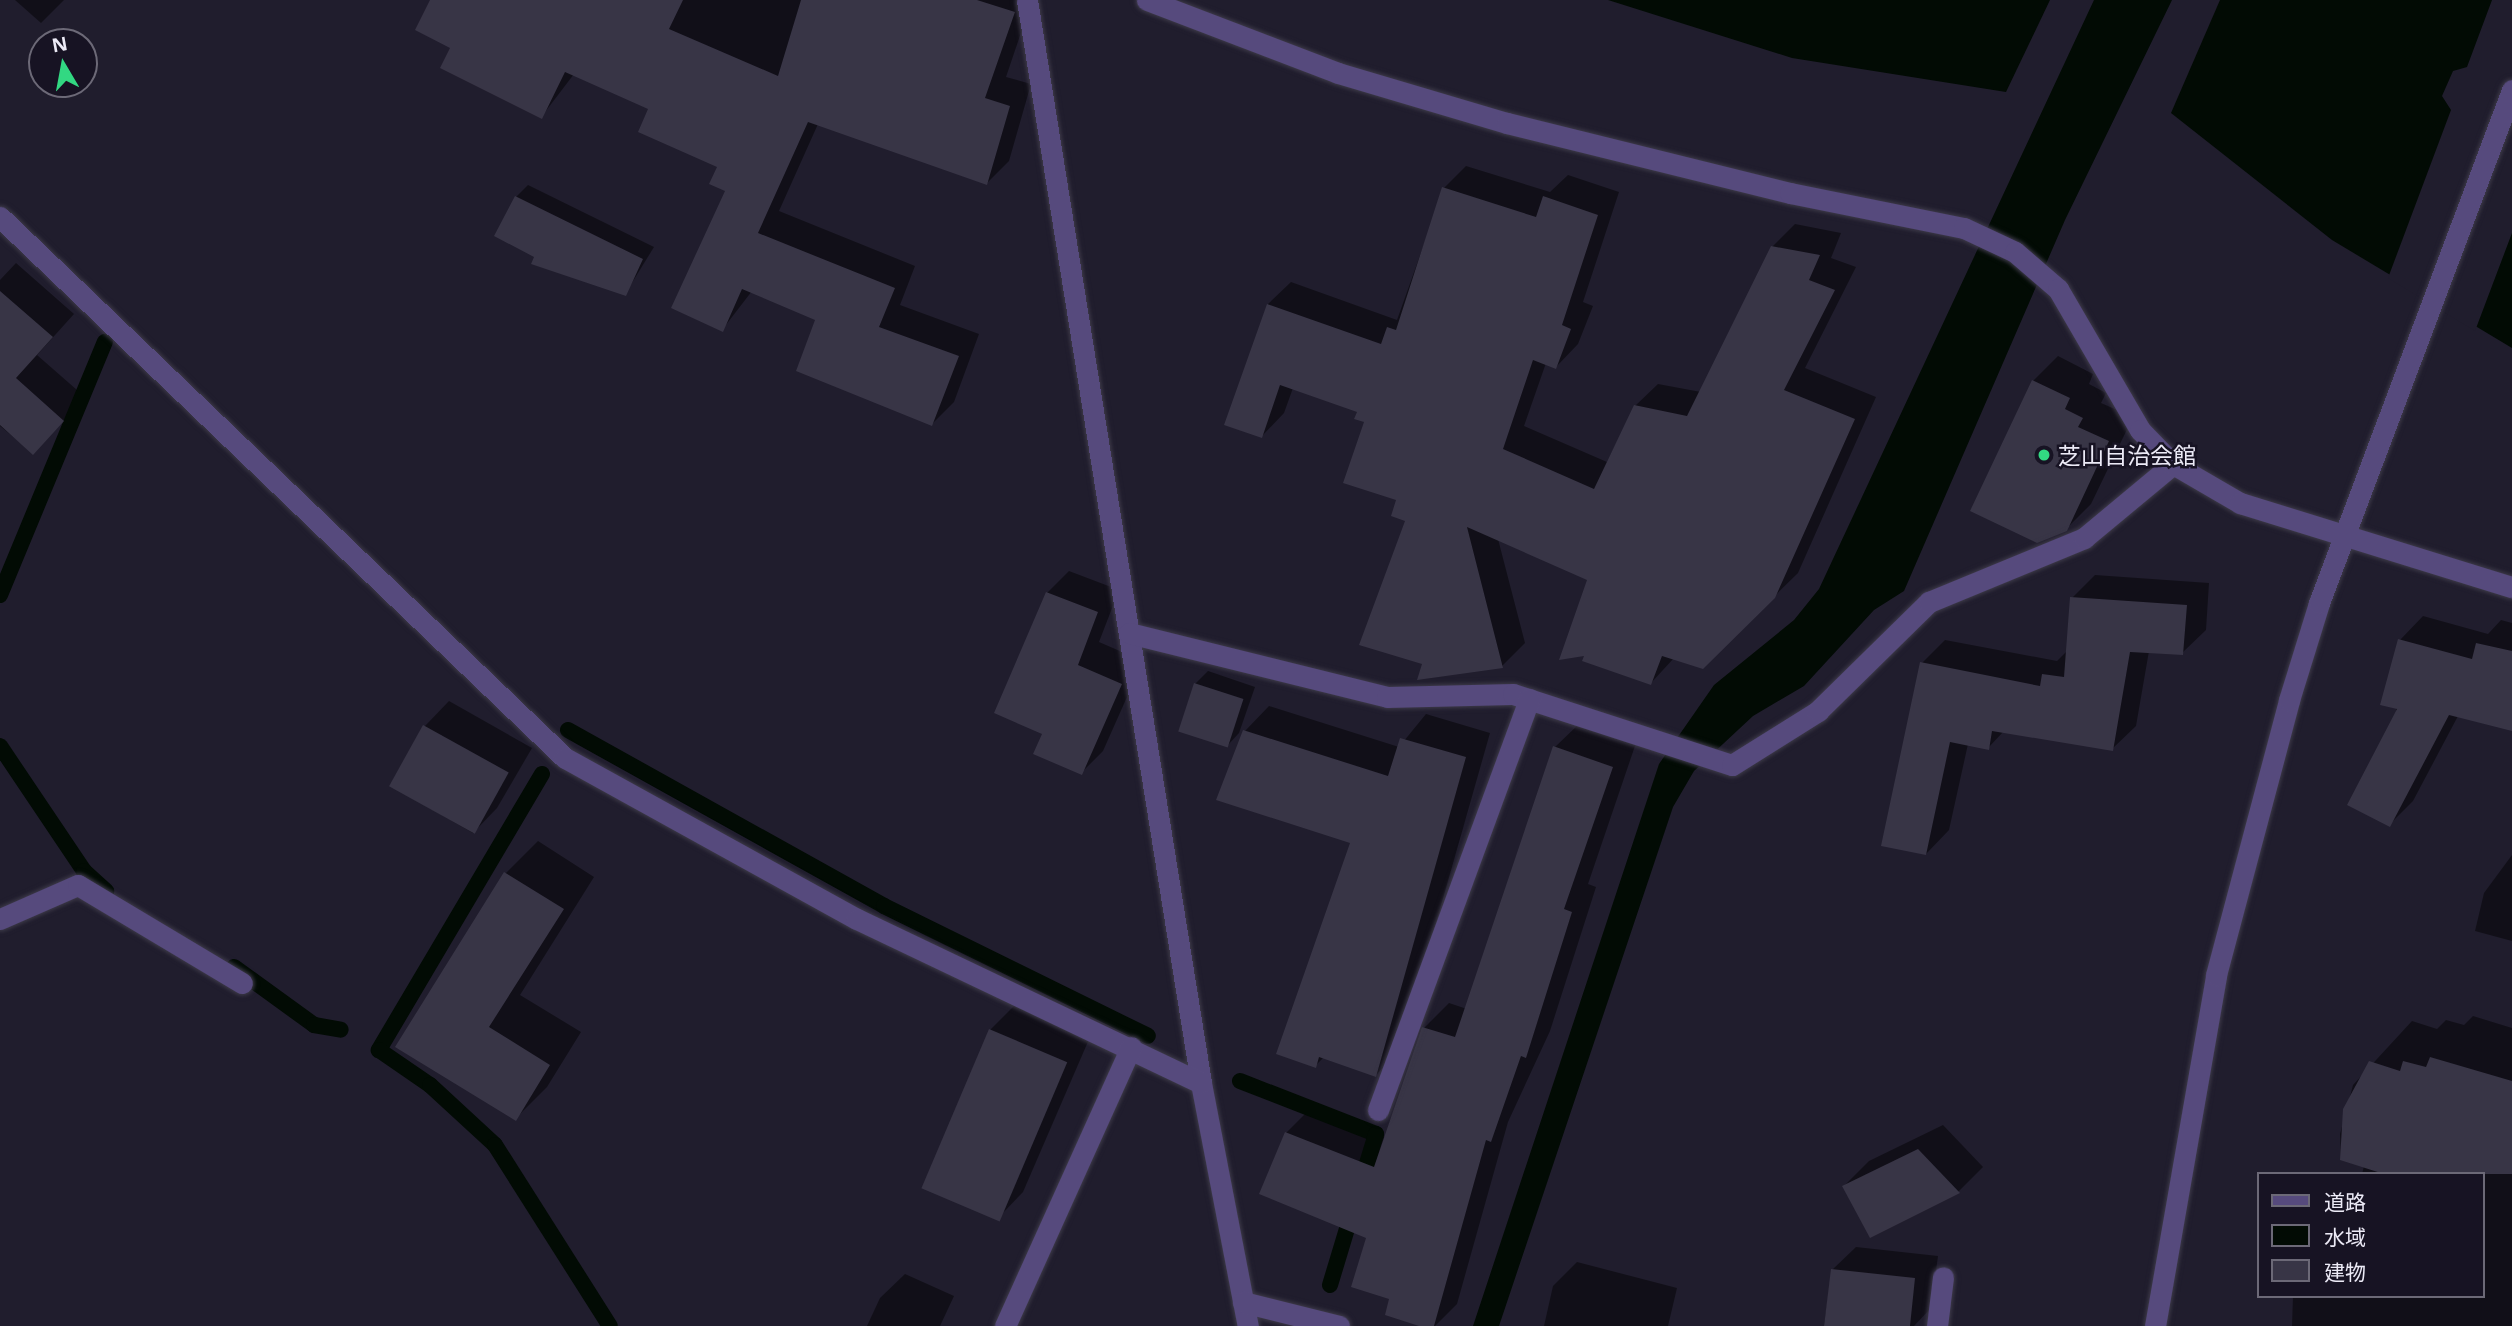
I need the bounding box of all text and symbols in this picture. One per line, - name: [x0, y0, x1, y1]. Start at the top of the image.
- north arrow: [28, 28, 98, 98]
- text: N: [50, 30, 70, 58]
- place label: 芝山自治会館: [2058, 441, 2196, 469]
- marker: 芝山自治会館: [2036, 447, 2052, 463]
- legend: [2256, 1172, 2484, 1298]
- text: 道路: [2324, 1188, 2366, 1216]
- text: 水域: [2324, 1223, 2366, 1251]
- text: 建物: [2324, 1258, 2366, 1286]

